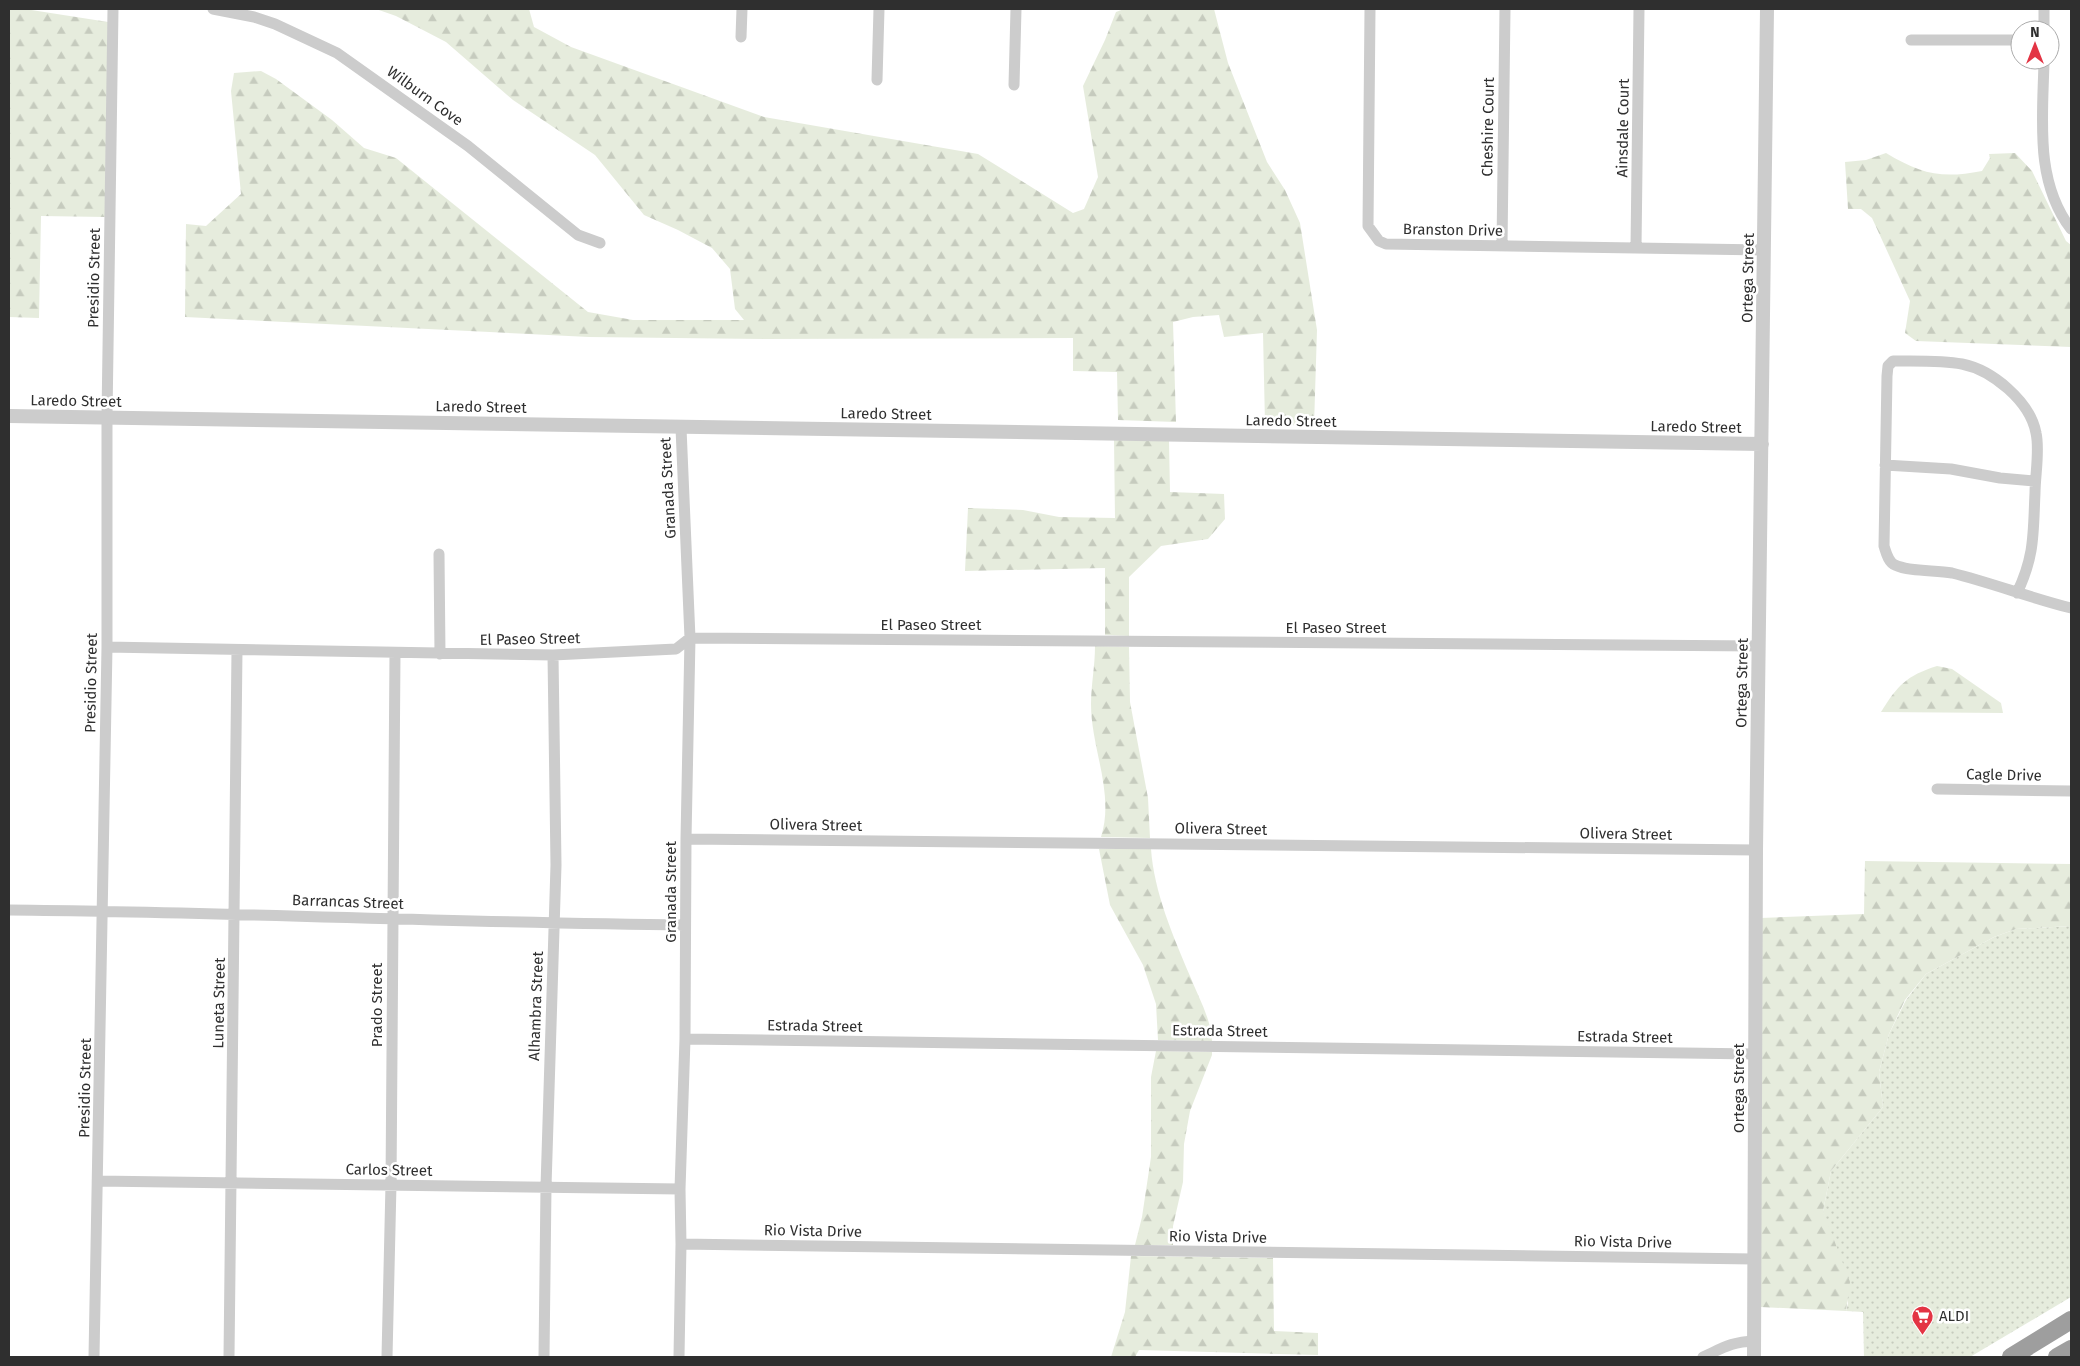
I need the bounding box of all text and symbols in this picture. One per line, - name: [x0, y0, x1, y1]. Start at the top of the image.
- north arrow: [2010, 20, 2060, 70]
- text: N: [2030, 24, 2040, 41]
- street label: Wilburn Cove: [384, 62, 466, 130]
- street label: Cheshire Court: [1478, 77, 1498, 177]
- street label: Ainsdale Court: [1613, 78, 1633, 178]
- street label: Branston Drive: [1403, 220, 1503, 240]
- street label: Presidio Street: [84, 227, 104, 328]
- street label: Ortega Street: [1738, 232, 1758, 323]
- street label: Laredo Street: [30, 391, 122, 411]
- street label: Laredo Street: [435, 397, 527, 417]
- street label: Laredo Street: [840, 404, 932, 424]
- street label: Laredo Street: [1245, 411, 1337, 431]
- street label: Laredo Street: [1650, 417, 1742, 437]
- street label: Granada Street: [656, 436, 680, 539]
- street label: El Paseo Street: [881, 616, 982, 634]
- street label: El Paseo Street: [1286, 619, 1387, 637]
- street label: El Paseo Street: [479, 629, 581, 649]
- street label: Presidio Street: [81, 632, 101, 733]
- street label: Ortega Street: [1732, 637, 1752, 728]
- street label: Cagle Drive: [1966, 765, 2042, 785]
- street label: Olivera Street: [770, 815, 863, 835]
- street label: Olivera Street: [1175, 819, 1268, 839]
- street label: Olivera Street: [1580, 824, 1673, 844]
- street label: Granada Street: [662, 841, 680, 943]
- street label: Barrancas Street: [292, 891, 405, 913]
- street label: Alhambra Street: [525, 950, 547, 1061]
- street label: Luneta Street: [209, 957, 229, 1049]
- street label: Prado Street: [368, 962, 386, 1047]
- street label: Estrada Street: [767, 1016, 864, 1036]
- street label: Estrada Street: [1172, 1021, 1269, 1041]
- street label: Estrada Street: [1577, 1027, 1674, 1047]
- street label: Presidio Street: [75, 1037, 95, 1138]
- street label: Ortega Street: [1730, 1042, 1748, 1133]
- street label: Carlos Street: [345, 1160, 433, 1180]
- street label: Rio Vista Drive: [764, 1221, 862, 1241]
- street label: Rio Vista Drive: [1169, 1227, 1267, 1247]
- street label: Rio Vista Drive: [1574, 1232, 1672, 1252]
- supermarket icon: ALDI: [1911, 1304, 1935, 1335]
- place label: ALDI: [1939, 1307, 1969, 1325]

